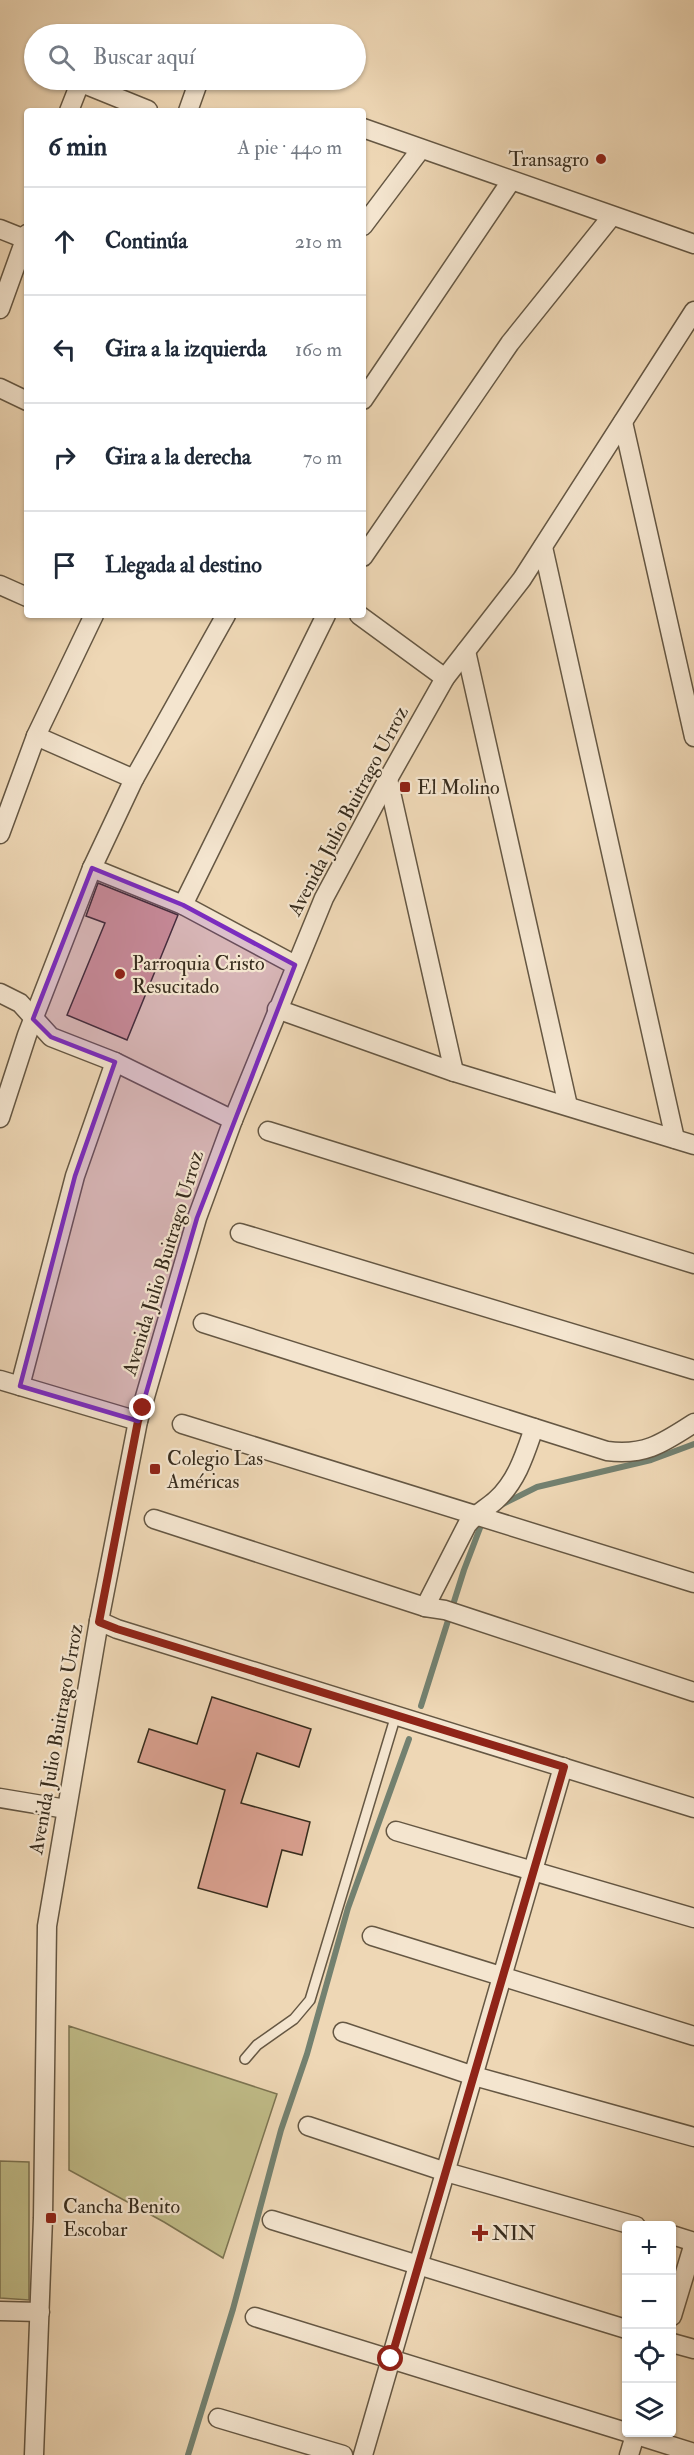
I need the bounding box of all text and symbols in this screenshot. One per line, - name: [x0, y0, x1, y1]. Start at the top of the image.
- search box: [24, 24, 366, 90]
- icon: search: [45, 41, 78, 74]
- text: Buscar aquí: [93, 43, 195, 71]
- text: 6 min: [48, 131, 107, 163]
- text: A pie · 440 m: [238, 135, 342, 160]
- place label: Transagro: [508, 147, 589, 172]
- marker: Transagro: [594, 152, 608, 166]
- icon: ahead: [48, 225, 81, 258]
- text: Continúa: [105, 227, 188, 255]
- text: 210 m: [295, 229, 342, 254]
- icon: left: [48, 333, 81, 366]
- text: Gira a la izquierda: [105, 335, 266, 363]
- text: 160 m: [295, 337, 342, 362]
- icon: right: [48, 441, 81, 474]
- text: Gira a la derecha: [105, 443, 251, 471]
- text: 70 m: [303, 445, 342, 470]
- icon: arrive: [48, 549, 81, 582]
- text: Llegada al destino: [105, 551, 262, 579]
- street label: Avenida Julio Buitrago Urroz: [282, 702, 414, 921]
- place label: El Molino: [417, 775, 500, 800]
- marker: El Molino: [398, 780, 412, 794]
- place label: Parroquia Cristo Resucitado: [132, 951, 265, 999]
- marker: Parroquia Cristo Resucitado: [113, 967, 127, 981]
- street label: Avenida Julio Buitrago Urroz: [117, 1147, 209, 1379]
- route end: [129, 1394, 155, 1420]
- place label: Colegio Las Américas: [166, 1446, 263, 1494]
- marker: Colegio Las Américas: [148, 1462, 162, 1476]
- street label: Avenida Julio Buitrago Urroz: [23, 1621, 89, 1857]
- place label: Cancha Benito Escobar: [63, 2194, 180, 2242]
- marker: Cancha Benito Escobar: [44, 2211, 58, 2225]
- place label: NIN: [492, 2221, 536, 2246]
- map controls: [622, 2221, 676, 2437]
- button: +: [622, 2221, 676, 2275]
- marker: NIN: [473, 2226, 487, 2240]
- button: −: [622, 2275, 676, 2329]
- button: locate: [622, 2329, 676, 2383]
- route start: [377, 2345, 403, 2371]
- button: layers: [622, 2383, 676, 2437]

